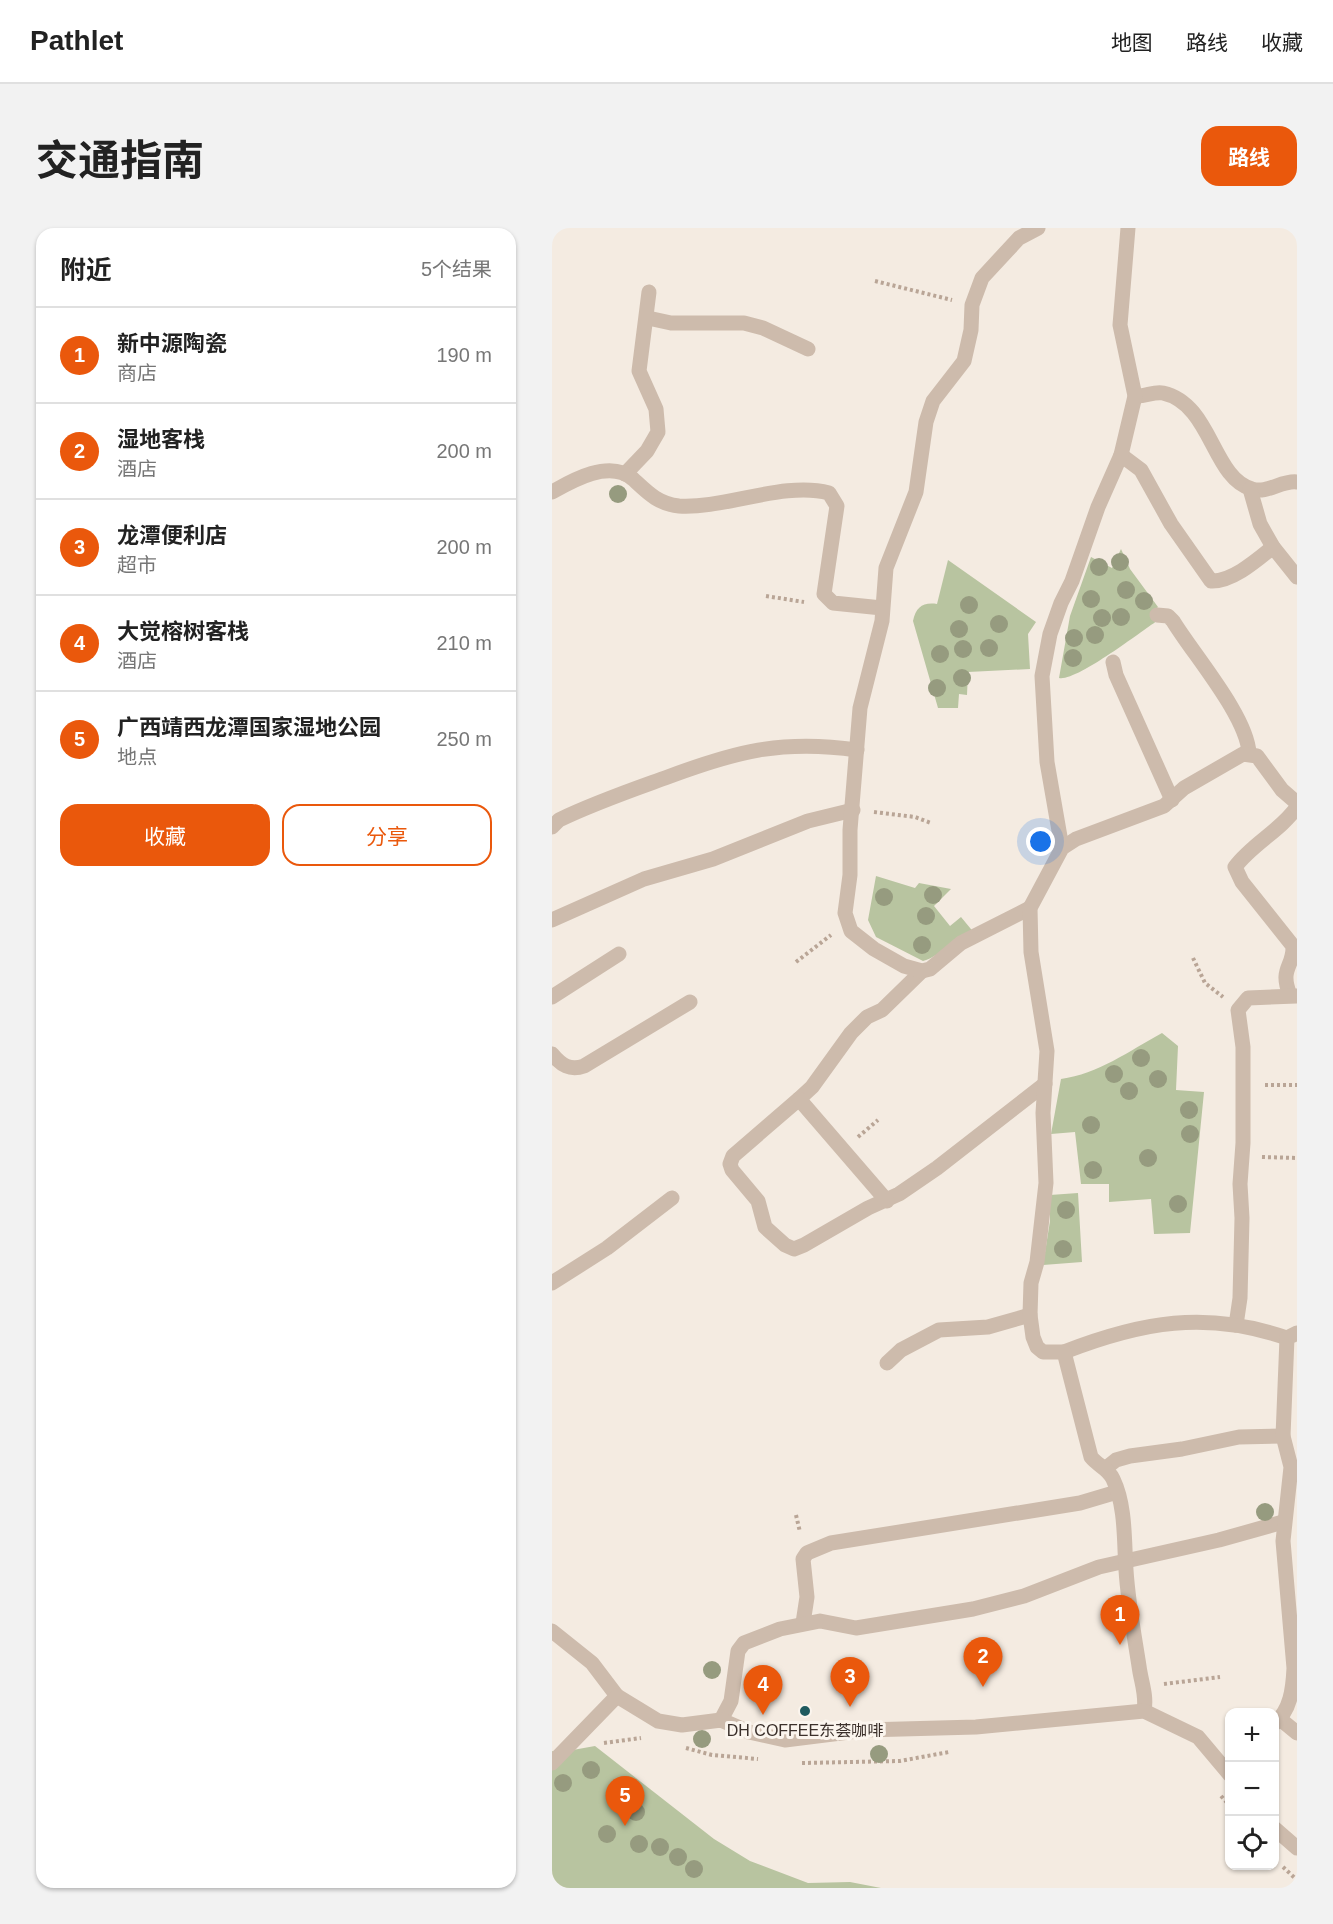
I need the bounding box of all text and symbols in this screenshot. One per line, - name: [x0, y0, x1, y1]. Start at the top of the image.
- text: Pathlet: [30, 25, 123, 56]
- text: 地图: [1111, 31, 1153, 54]
- text: 路线: [1186, 31, 1228, 54]
- text: 收藏: [1261, 31, 1303, 54]
- button: 路线: [1201, 126, 1297, 186]
- text: 交通指南: [36, 137, 204, 184]
- text: 附近: [60, 255, 112, 285]
- text: 5个结果: [421, 258, 492, 280]
- text: 新中源陶瓷: [117, 331, 227, 356]
- text: 1: [74, 344, 85, 366]
- text: 190 m: [436, 344, 492, 366]
- text: 商店: [117, 362, 157, 384]
- text: 湿地客栈: [117, 427, 205, 452]
- text: 2: [74, 440, 85, 462]
- text: 200 m: [436, 440, 492, 462]
- text: 酒店: [117, 458, 157, 480]
- text: 龙潭便利店: [117, 523, 227, 548]
- text: 3: [74, 536, 85, 558]
- text: 200 m: [436, 536, 492, 558]
- text: 超市: [117, 554, 157, 576]
- text: 大觉榕树客栈: [117, 619, 249, 644]
- text: 4: [74, 632, 85, 654]
- text: 210 m: [436, 632, 492, 654]
- text: 酒店: [117, 650, 157, 672]
- text: 广西靖西龙潭国家湿地公园: [117, 715, 381, 740]
- text: 5: [74, 728, 85, 750]
- text: 250 m: [436, 728, 492, 750]
- text: 地点: [117, 746, 157, 768]
- button: 收藏: [60, 804, 270, 866]
- button: 分享: [282, 804, 492, 866]
- your location: [1026, 827, 1055, 856]
- pin: 1: [1100, 1596, 1140, 1645]
- pin: 2: [964, 1638, 1002, 1687]
- pin: 3: [830, 1658, 870, 1707]
- pin: 4: [744, 1666, 782, 1715]
- marker: DH COFFEE东荟咖啡: [798, 1704, 812, 1718]
- map controls: [1225, 1708, 1279, 1870]
- button: +: [1225, 1708, 1279, 1762]
- place label: DH COFFEE东荟咖啡: [727, 1722, 883, 1739]
- button: −: [1225, 1762, 1279, 1816]
- pin: 5: [606, 1776, 644, 1826]
- button: locate: [1225, 1816, 1279, 1870]

